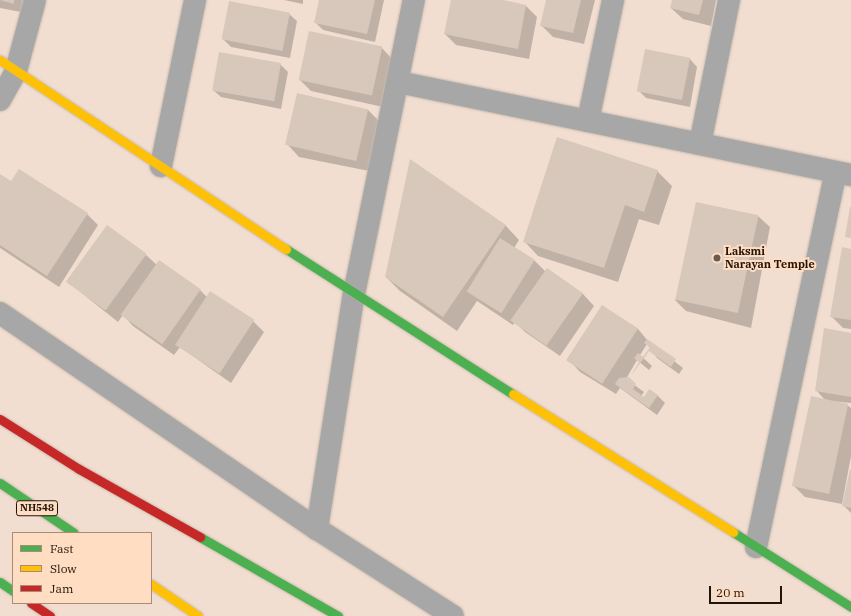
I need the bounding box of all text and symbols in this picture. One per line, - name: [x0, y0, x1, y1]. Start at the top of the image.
- place label: Laksmi Narayan Temple: [725, 245, 815, 271]
- marker: Laksmi Narayan Temple: [712, 253, 722, 263]
- road number: NH548: [15, 500, 59, 516]
- legend: [12, 532, 152, 604]
- text: Fast: [50, 541, 74, 556]
- text: Slow: [50, 561, 77, 576]
- scale bar: [711, 578, 784, 604]
- text: Jam: [50, 581, 73, 596]
- text: 20 m: [716, 585, 745, 600]

